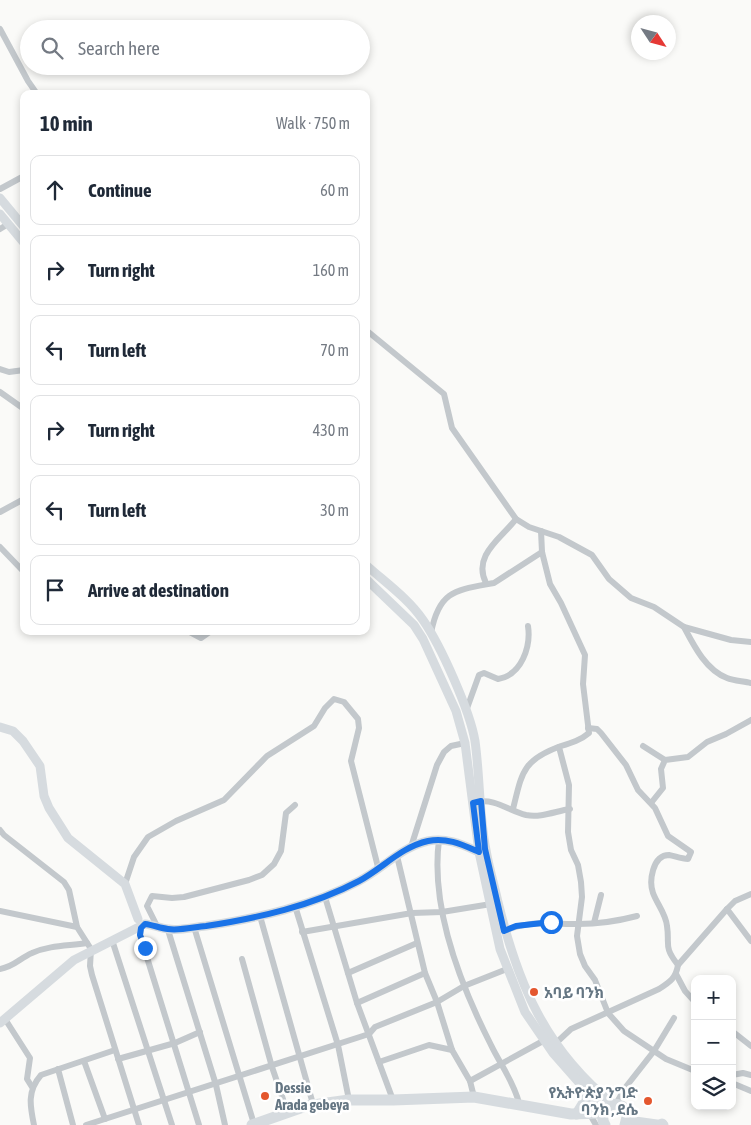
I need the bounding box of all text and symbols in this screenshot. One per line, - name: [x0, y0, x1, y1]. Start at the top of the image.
- north arrow: [631, 15, 676, 60]
- search box: [20, 20, 370, 75]
- icon: search: [38, 34, 66, 62]
- text: Search here: [78, 37, 160, 59]
- text: 10 min: [40, 111, 93, 135]
- text: Walk · 750 m: [276, 114, 350, 132]
- icon: ahead: [41, 176, 69, 204]
- text: Continue: [88, 179, 152, 201]
- text: 60 m: [320, 181, 349, 199]
- icon: right: [41, 256, 69, 284]
- text: Turn right: [88, 259, 155, 281]
- text: 160 m: [313, 261, 349, 279]
- icon: left: [41, 336, 69, 364]
- text: Turn left: [88, 339, 146, 361]
- text: 70 m: [320, 341, 349, 359]
- icon: right: [41, 416, 69, 444]
- text: Turn right: [88, 419, 155, 441]
- text: 430 m: [313, 421, 349, 439]
- icon: left: [41, 496, 69, 524]
- text: Turn left: [88, 499, 146, 521]
- text: 30 m: [320, 501, 349, 519]
- icon: arrive: [41, 576, 69, 604]
- text: Arrive at destination: [88, 579, 229, 601]
- route start: [540, 911, 563, 934]
- route end: [134, 937, 157, 960]
- map controls: [691, 975, 736, 1110]
- button: +: [691, 975, 736, 1020]
- place label: አባይ ባንክ: [544, 984, 604, 1001]
- marker: አባይ ባንክ: [528, 986, 540, 998]
- button: −: [691, 1020, 736, 1065]
- button: layers: [691, 1065, 736, 1110]
- place label: Dessie Arada gebeya: [274, 1079, 349, 1113]
- place label: የኢትዮጵያ ንግድ ባንክ , ደሴ: [549, 1084, 638, 1118]
- marker: Dessie Arada gebeya: [259, 1090, 271, 1102]
- marker: የኢትዮጵያ ንግድ ባንክ , ደሴ: [642, 1095, 654, 1107]

